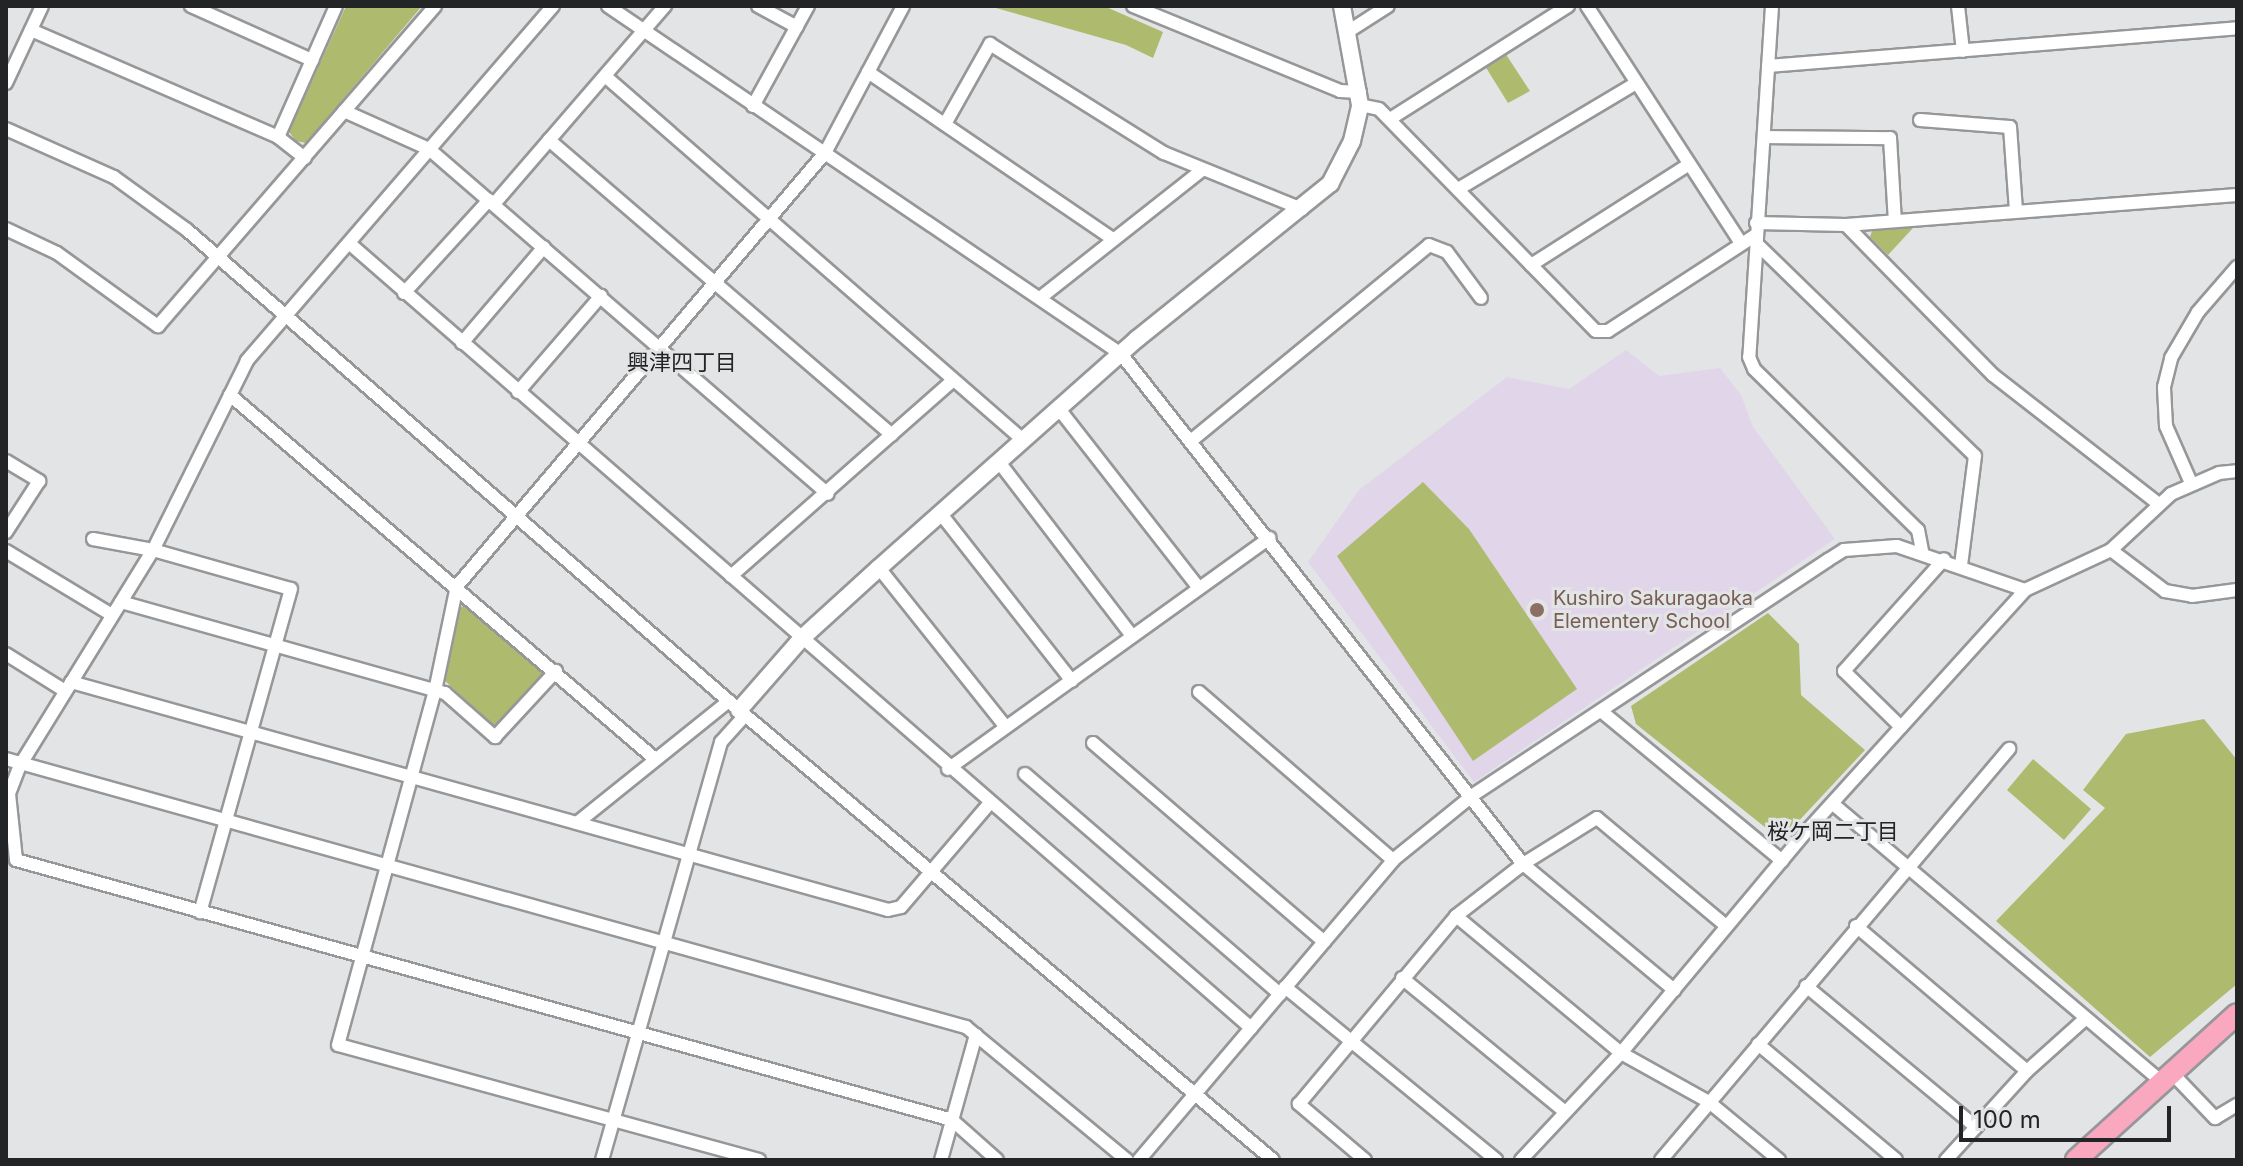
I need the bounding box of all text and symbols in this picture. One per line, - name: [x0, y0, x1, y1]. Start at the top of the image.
- district label: 興津四丁目: [627, 350, 737, 376]
- place label: Kushiro Sakuragaoka Elementery School: [1553, 586, 1753, 633]
- marker: Kushiro Sakuragaoka Elementery School: [1528, 601, 1546, 619]
- district label: 桜ケ岡二丁目: [1767, 819, 1899, 845]
- scale bar: [1963, 1090, 2175, 1140]
- text: 100 m: [1973, 1105, 2041, 1134]

